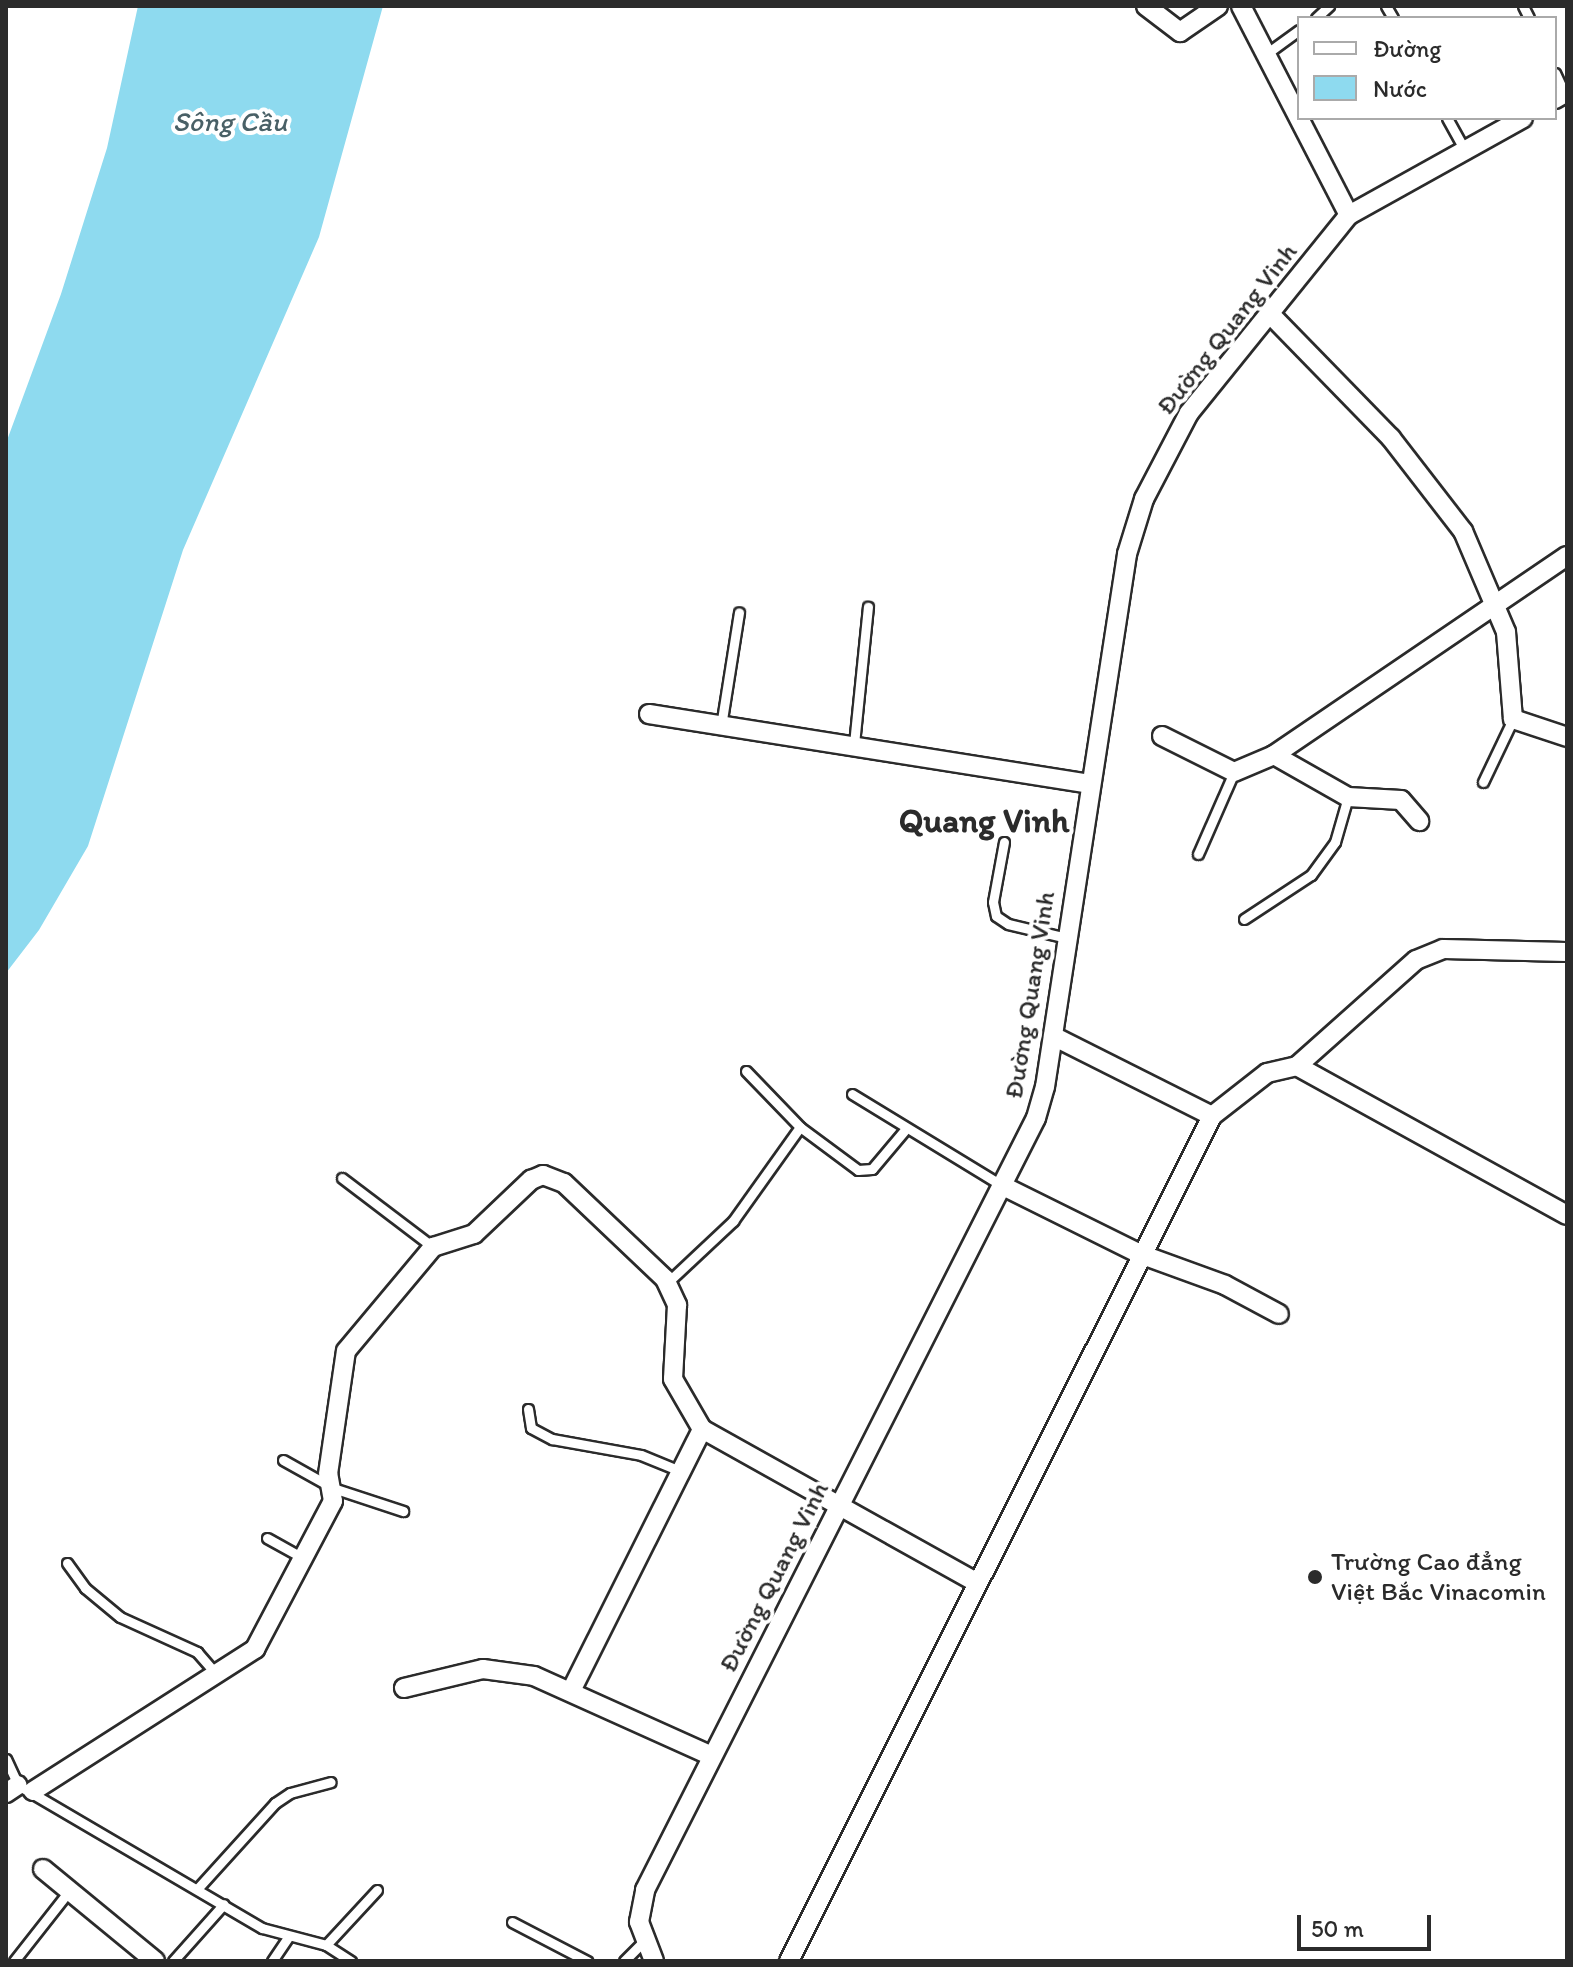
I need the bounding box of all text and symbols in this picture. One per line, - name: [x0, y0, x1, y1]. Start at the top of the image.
- legend: [1297, 16, 1557, 120]
- text: Đường: [1373, 34, 1442, 63]
- text: Nước: [1373, 74, 1427, 103]
- water label: Sông Cầu: [173, 104, 287, 138]
- street label: Đường Quang Vinh: [1150, 237, 1304, 421]
- district label: Quang Vinh: [899, 801, 1069, 841]
- street label: Đường Quang Vinh: [998, 889, 1062, 1101]
- street label: Đường Quang Vinh: [712, 1476, 836, 1678]
- place label: Trường Cao đẳng Việt Bắc Vinacomin: [1331, 1546, 1547, 1608]
- marker: Trường Cao đẳng Việt Bắc Vinacomin: [1306, 1568, 1324, 1586]
- scale bar: [1301, 1899, 1435, 1949]
- text: 50 m: [1311, 1914, 1364, 1943]

